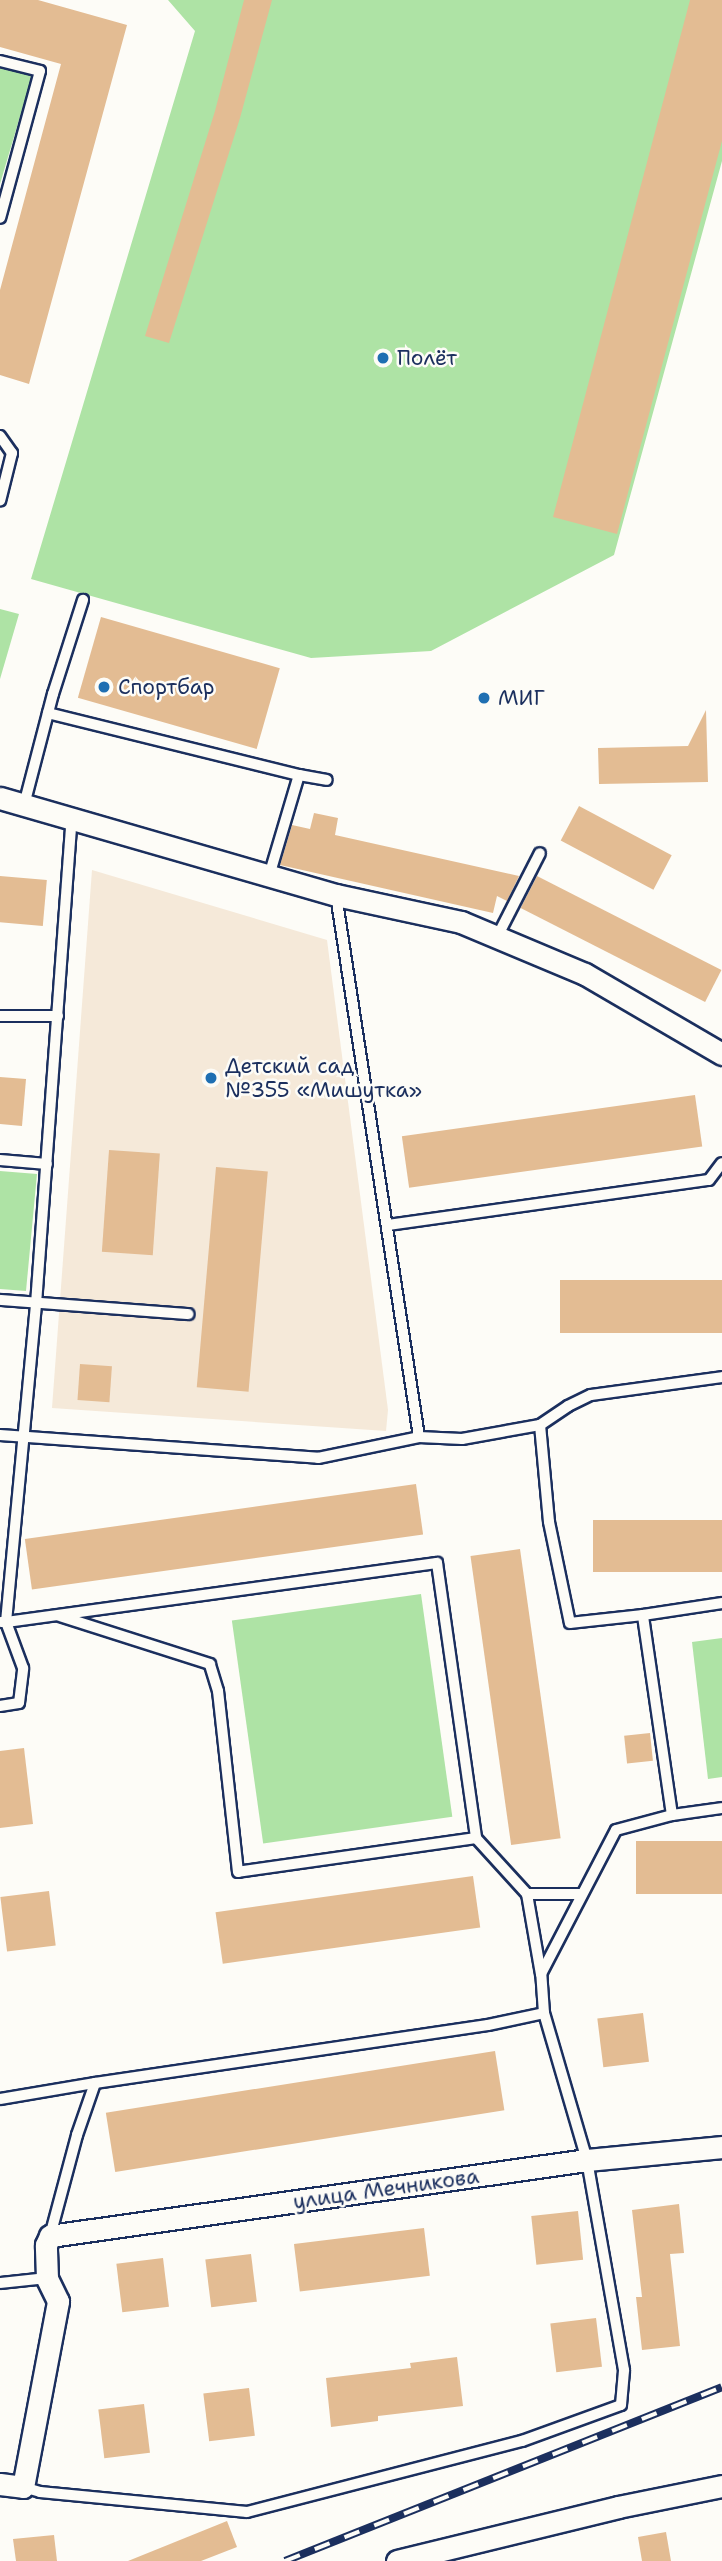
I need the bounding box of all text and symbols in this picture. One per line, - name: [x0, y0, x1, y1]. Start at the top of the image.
- place label: Полёт: [397, 345, 457, 371]
- marker: Полёт: [375, 350, 391, 366]
- place label: Спортбар: [118, 674, 215, 700]
- marker: Спортбар: [96, 679, 112, 695]
- place label: МИГ: [498, 685, 545, 711]
- marker: МИГ: [476, 690, 492, 706]
- place label: Детский сад №355 «Мишутка»: [225, 1053, 422, 1103]
- marker: Детский сад №355 «Мишутка»: [203, 1070, 219, 1086]
- street label: улица Мечникова: [292, 2163, 480, 2215]

